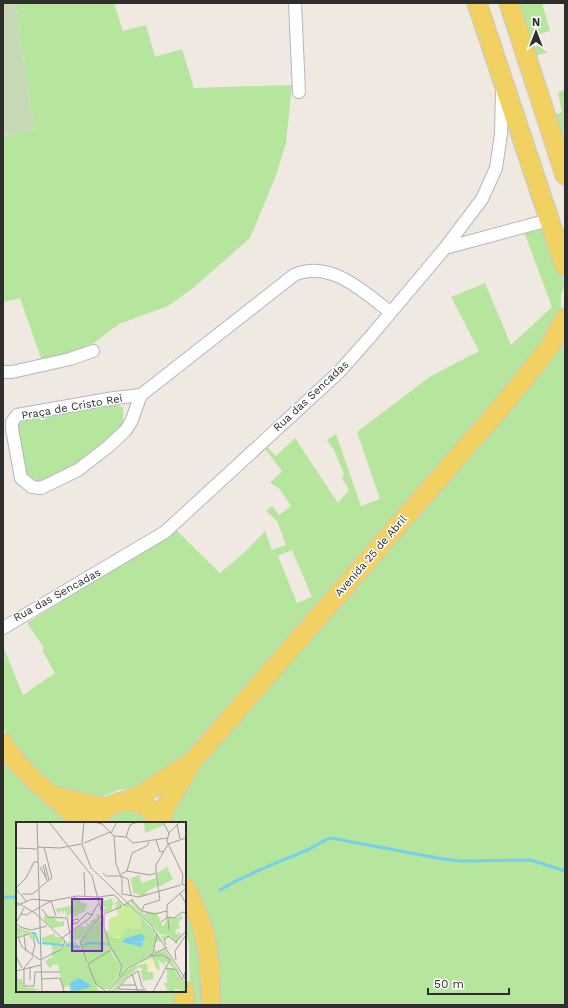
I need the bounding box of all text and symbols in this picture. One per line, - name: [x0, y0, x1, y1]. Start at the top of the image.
- north arrow: [516, 12, 556, 52]
- text: N: [532, 16, 540, 29]
- street label: Rua das Sencadas: [271, 358, 351, 434]
- street label: Praça de Cristo Rei: [21, 392, 124, 422]
- street label: Avenida 25 de Abril: [332, 512, 410, 599]
- street label: Rua das Sencadas: [11, 565, 103, 624]
- inset map: [16, 822, 186, 992]
- scale bar: [428, 970, 509, 996]
- text: 50 m: [434, 977, 464, 991]

